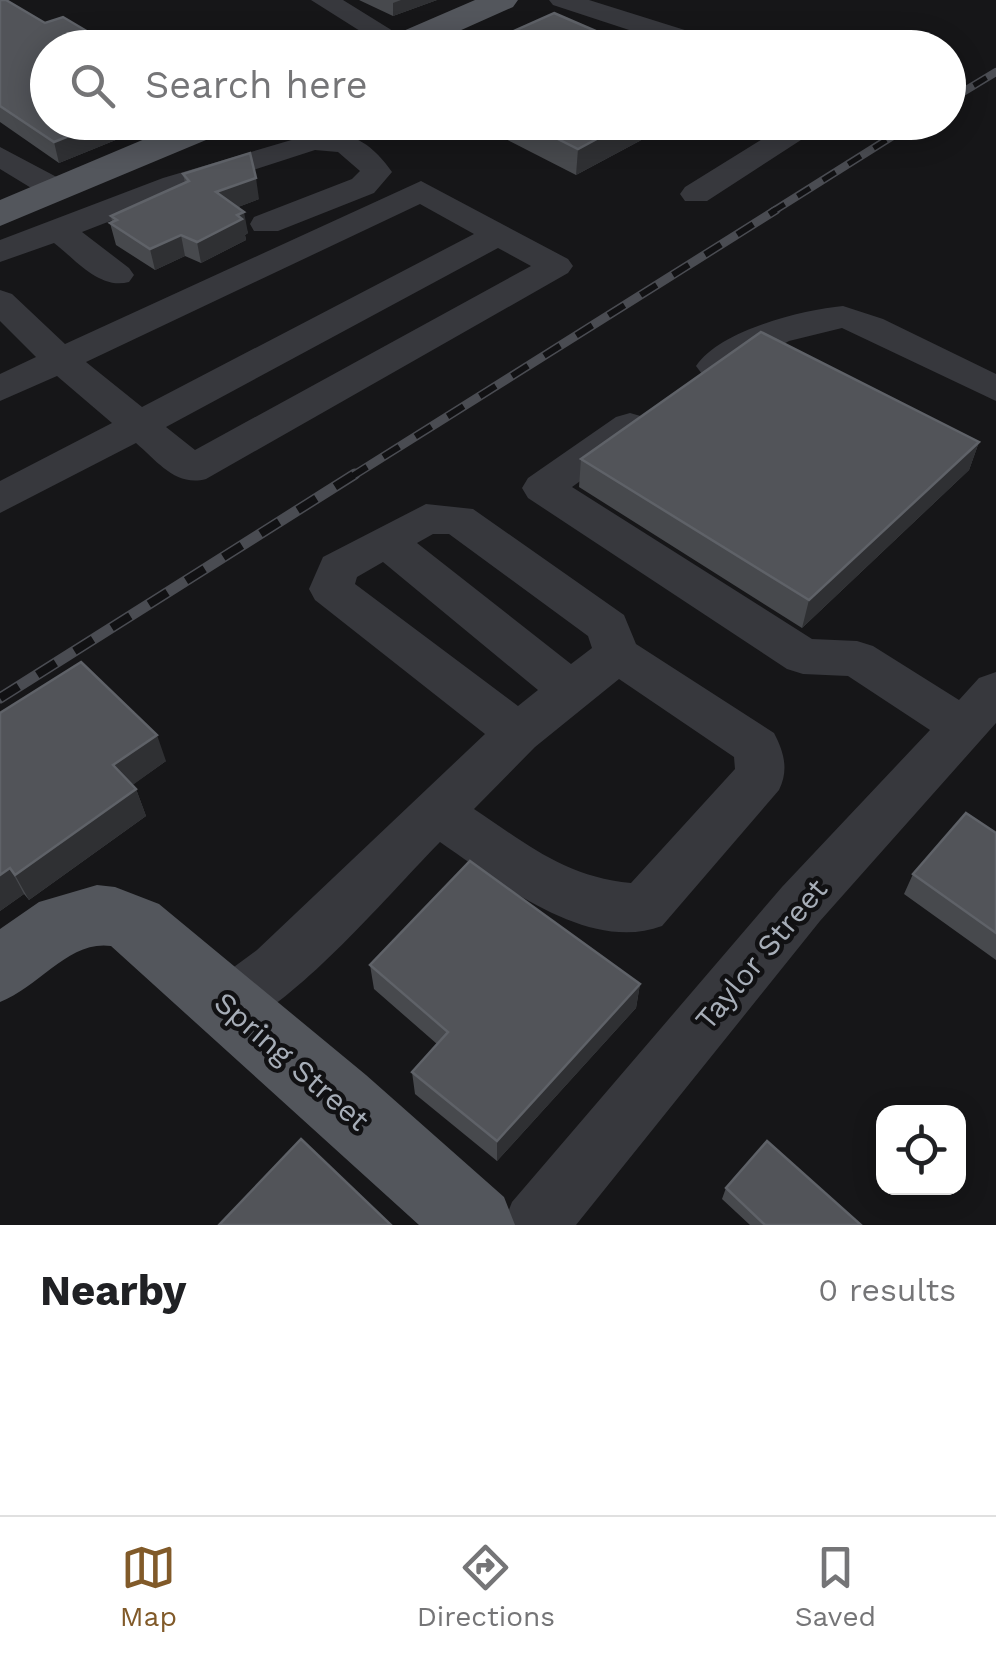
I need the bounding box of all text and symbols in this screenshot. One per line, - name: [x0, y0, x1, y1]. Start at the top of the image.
- search box: [30, 30, 966, 140]
- icon: search: [65, 58, 120, 113]
- text: Search here: [145, 63, 368, 107]
- street label: Taylor Street: [688, 871, 834, 1036]
- street label: Spring Street: [208, 984, 377, 1138]
- map controls: [876, 1105, 966, 1195]
- button: locate: [876, 1105, 966, 1195]
- text: Nearby: [40, 1266, 187, 1315]
- text: 0 results: [818, 1271, 956, 1309]
- tab: Map: [120, 1540, 177, 1633]
- tab: Directions: [417, 1540, 555, 1633]
- tab: Saved: [795, 1540, 876, 1633]

